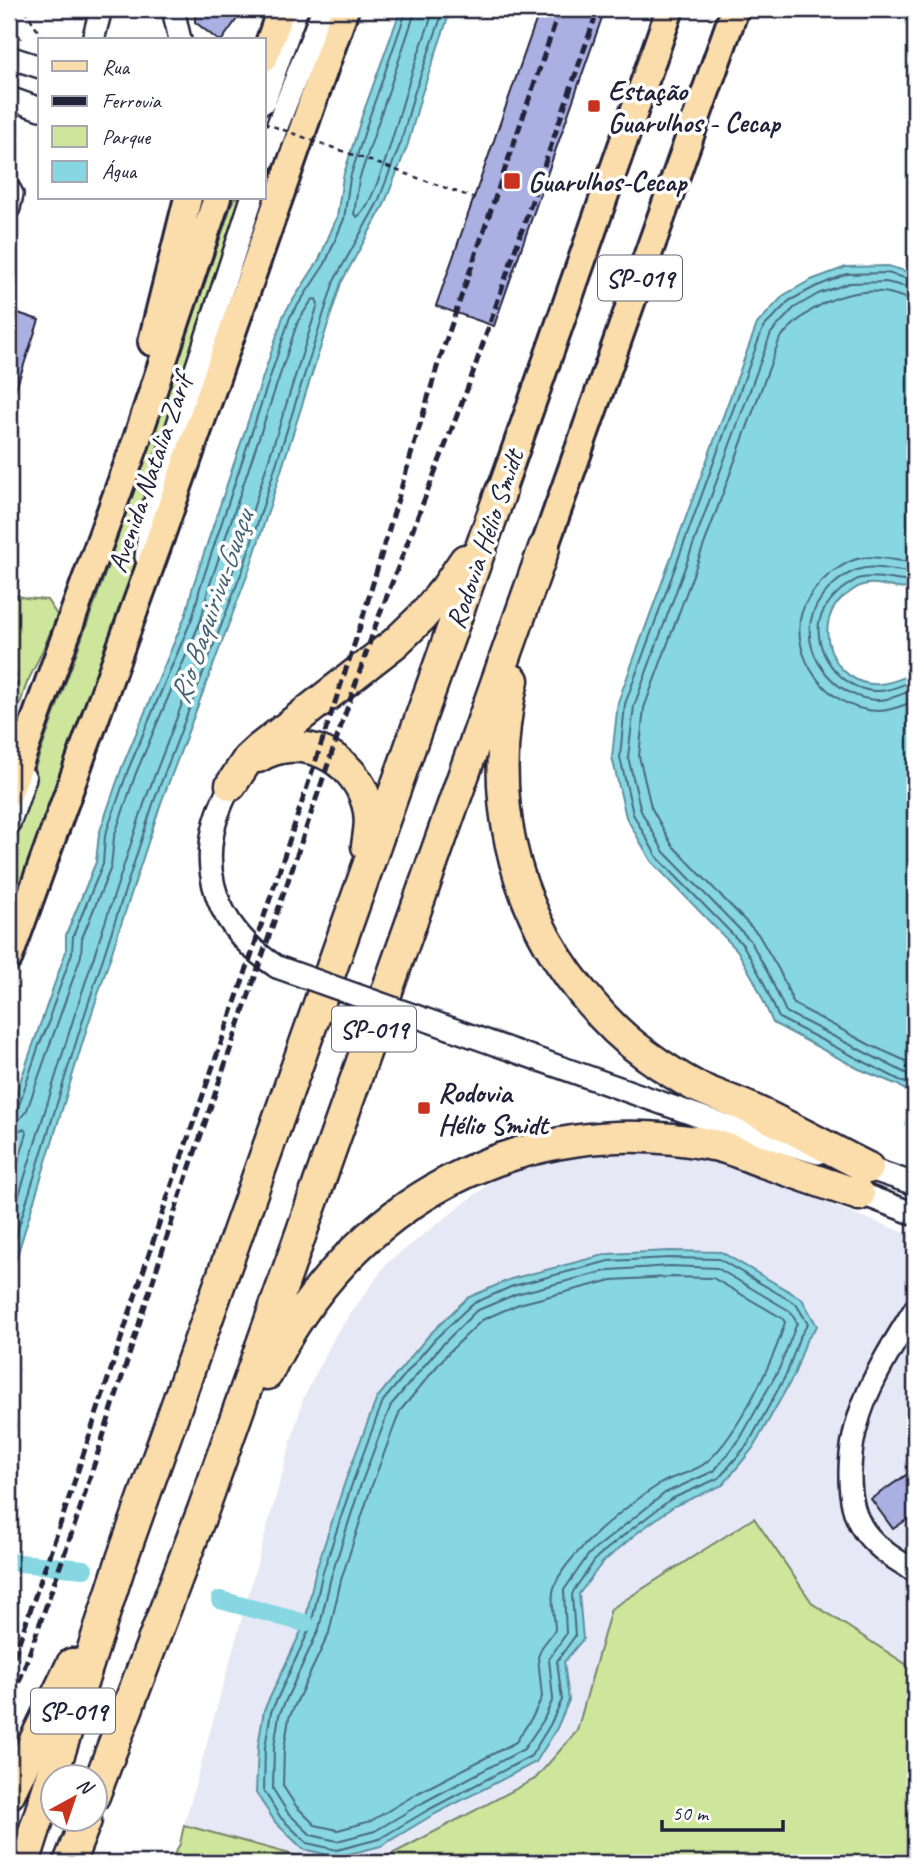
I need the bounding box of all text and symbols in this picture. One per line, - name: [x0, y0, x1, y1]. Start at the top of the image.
- legend: [38, 38, 266, 200]
- text: Rua: [102, 54, 130, 80]
- place label: Estação Guarulhos - Cecap: [608, 73, 782, 140]
- text: Ferrovia: [102, 88, 162, 114]
- marker: Estação Guarulhos - Cecap: [586, 98, 602, 114]
- text: Parque: [102, 124, 151, 150]
- text: Água: [102, 158, 138, 184]
- place label: Guarulhos-Cecap: [528, 164, 689, 199]
- marker: Guarulhos-Cecap: [502, 171, 522, 191]
- road number: SP-019: [598, 256, 682, 300]
- street label: Avenida Natalia Zarif: [99, 364, 202, 577]
- street label: Rodovia Hélio Smidt: [438, 443, 532, 633]
- water label: Rio Baquirivu-Guaçu: [160, 501, 263, 709]
- road number: SP-019: [332, 1006, 416, 1052]
- place label: Rodovia Hélio Smidt: [438, 1075, 550, 1142]
- marker: Rodovia Hélio Smidt: [416, 1100, 432, 1116]
- road number: SP-019: [31, 1688, 115, 1734]
- north arrow: [38, 1764, 108, 1834]
- text: N: [72, 1773, 99, 1801]
- scale bar: [662, 1788, 782, 1832]
- text: 50 m: [672, 1800, 710, 1826]

